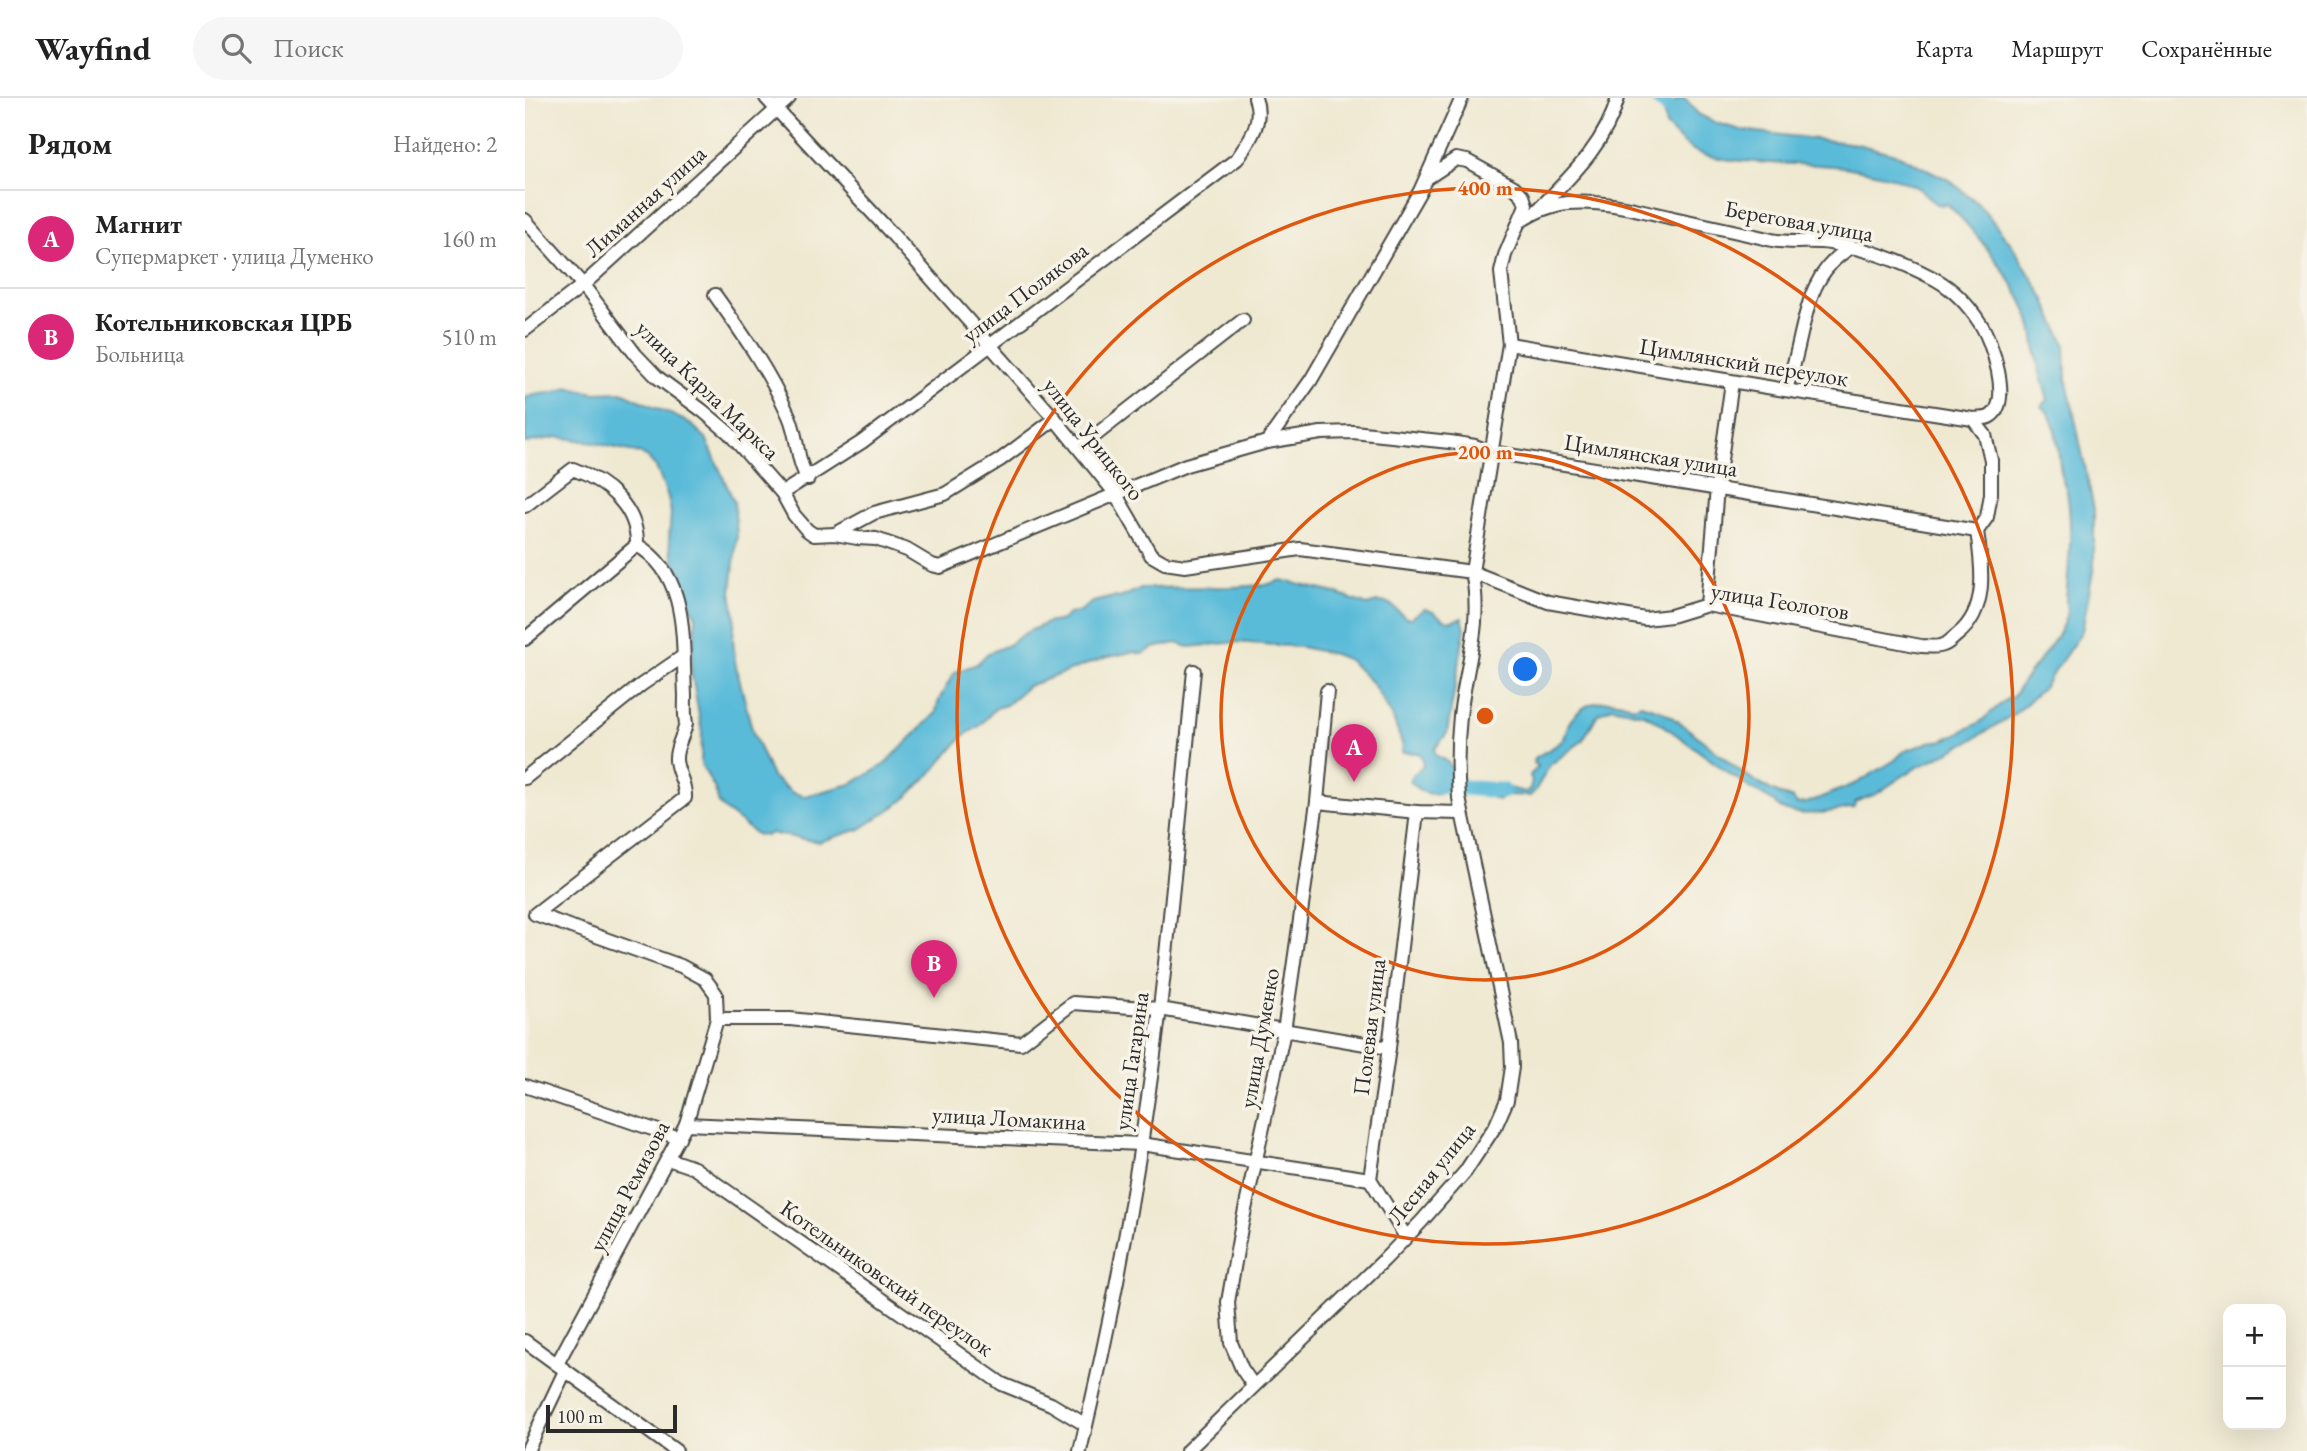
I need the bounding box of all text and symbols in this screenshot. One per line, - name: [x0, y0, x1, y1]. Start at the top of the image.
- search box: [193, 17, 683, 80]
- text: Wayfind: [35, 27, 151, 70]
- icon: search: [217, 29, 255, 67]
- text: Поиск: [273, 31, 344, 65]
- text: Карта: [1916, 33, 1973, 64]
- text: Маршрут: [2011, 33, 2103, 64]
- text: Сохранённые: [2141, 33, 2272, 64]
- text: Рядом: [28, 124, 112, 163]
- text: Найдено: 2: [393, 129, 497, 159]
- street label: Лиманная улица: [578, 138, 713, 264]
- text: 400 m: [1457, 174, 1513, 201]
- street label: Береговая улица: [1722, 193, 1876, 249]
- text: Магнит: [95, 207, 182, 241]
- text: A: [43, 224, 59, 254]
- text: 160 m: [441, 224, 497, 254]
- street label: улица Полякова: [956, 234, 1095, 349]
- text: Супермаркет · улица Думенко: [95, 241, 374, 271]
- text: Котельниковская ЦРБ: [95, 305, 352, 339]
- street label: улица Карла Маркса: [630, 314, 787, 467]
- text: B: [44, 322, 58, 352]
- text: 510 m: [441, 322, 497, 352]
- street label: Цимлянский переулок: [1637, 331, 1851, 393]
- text: Больница: [95, 339, 184, 369]
- street label: улица Урицкого: [1037, 371, 1151, 507]
- street label: Цимлянская улица: [1562, 426, 1741, 484]
- text: 200 m: [1457, 438, 1513, 465]
- street label: улица Геологов: [1709, 575, 1851, 627]
- your location: [1508, 652, 1542, 686]
- centre of rings: [1473, 704, 1497, 728]
- pin: A: [1331, 724, 1377, 782]
- pin: B: [911, 940, 957, 998]
- street label: Полевая улица: [1346, 956, 1392, 1097]
- street label: улица Думенко: [1232, 966, 1286, 1110]
- street label: улица Гагарина: [1106, 989, 1156, 1132]
- street label: улица Ломакина: [931, 1099, 1087, 1137]
- street label: улица Ремизова: [582, 1114, 677, 1257]
- street label: Лесная улица: [1380, 1115, 1482, 1231]
- street label: Котельниковский переулок: [775, 1193, 999, 1363]
- map controls: [2223, 1304, 2286, 1430]
- button: +: [2223, 1304, 2286, 1367]
- button: −: [2223, 1367, 2286, 1430]
- scale bar: [546, 1402, 677, 1434]
- text: 100 m: [557, 1404, 603, 1429]

